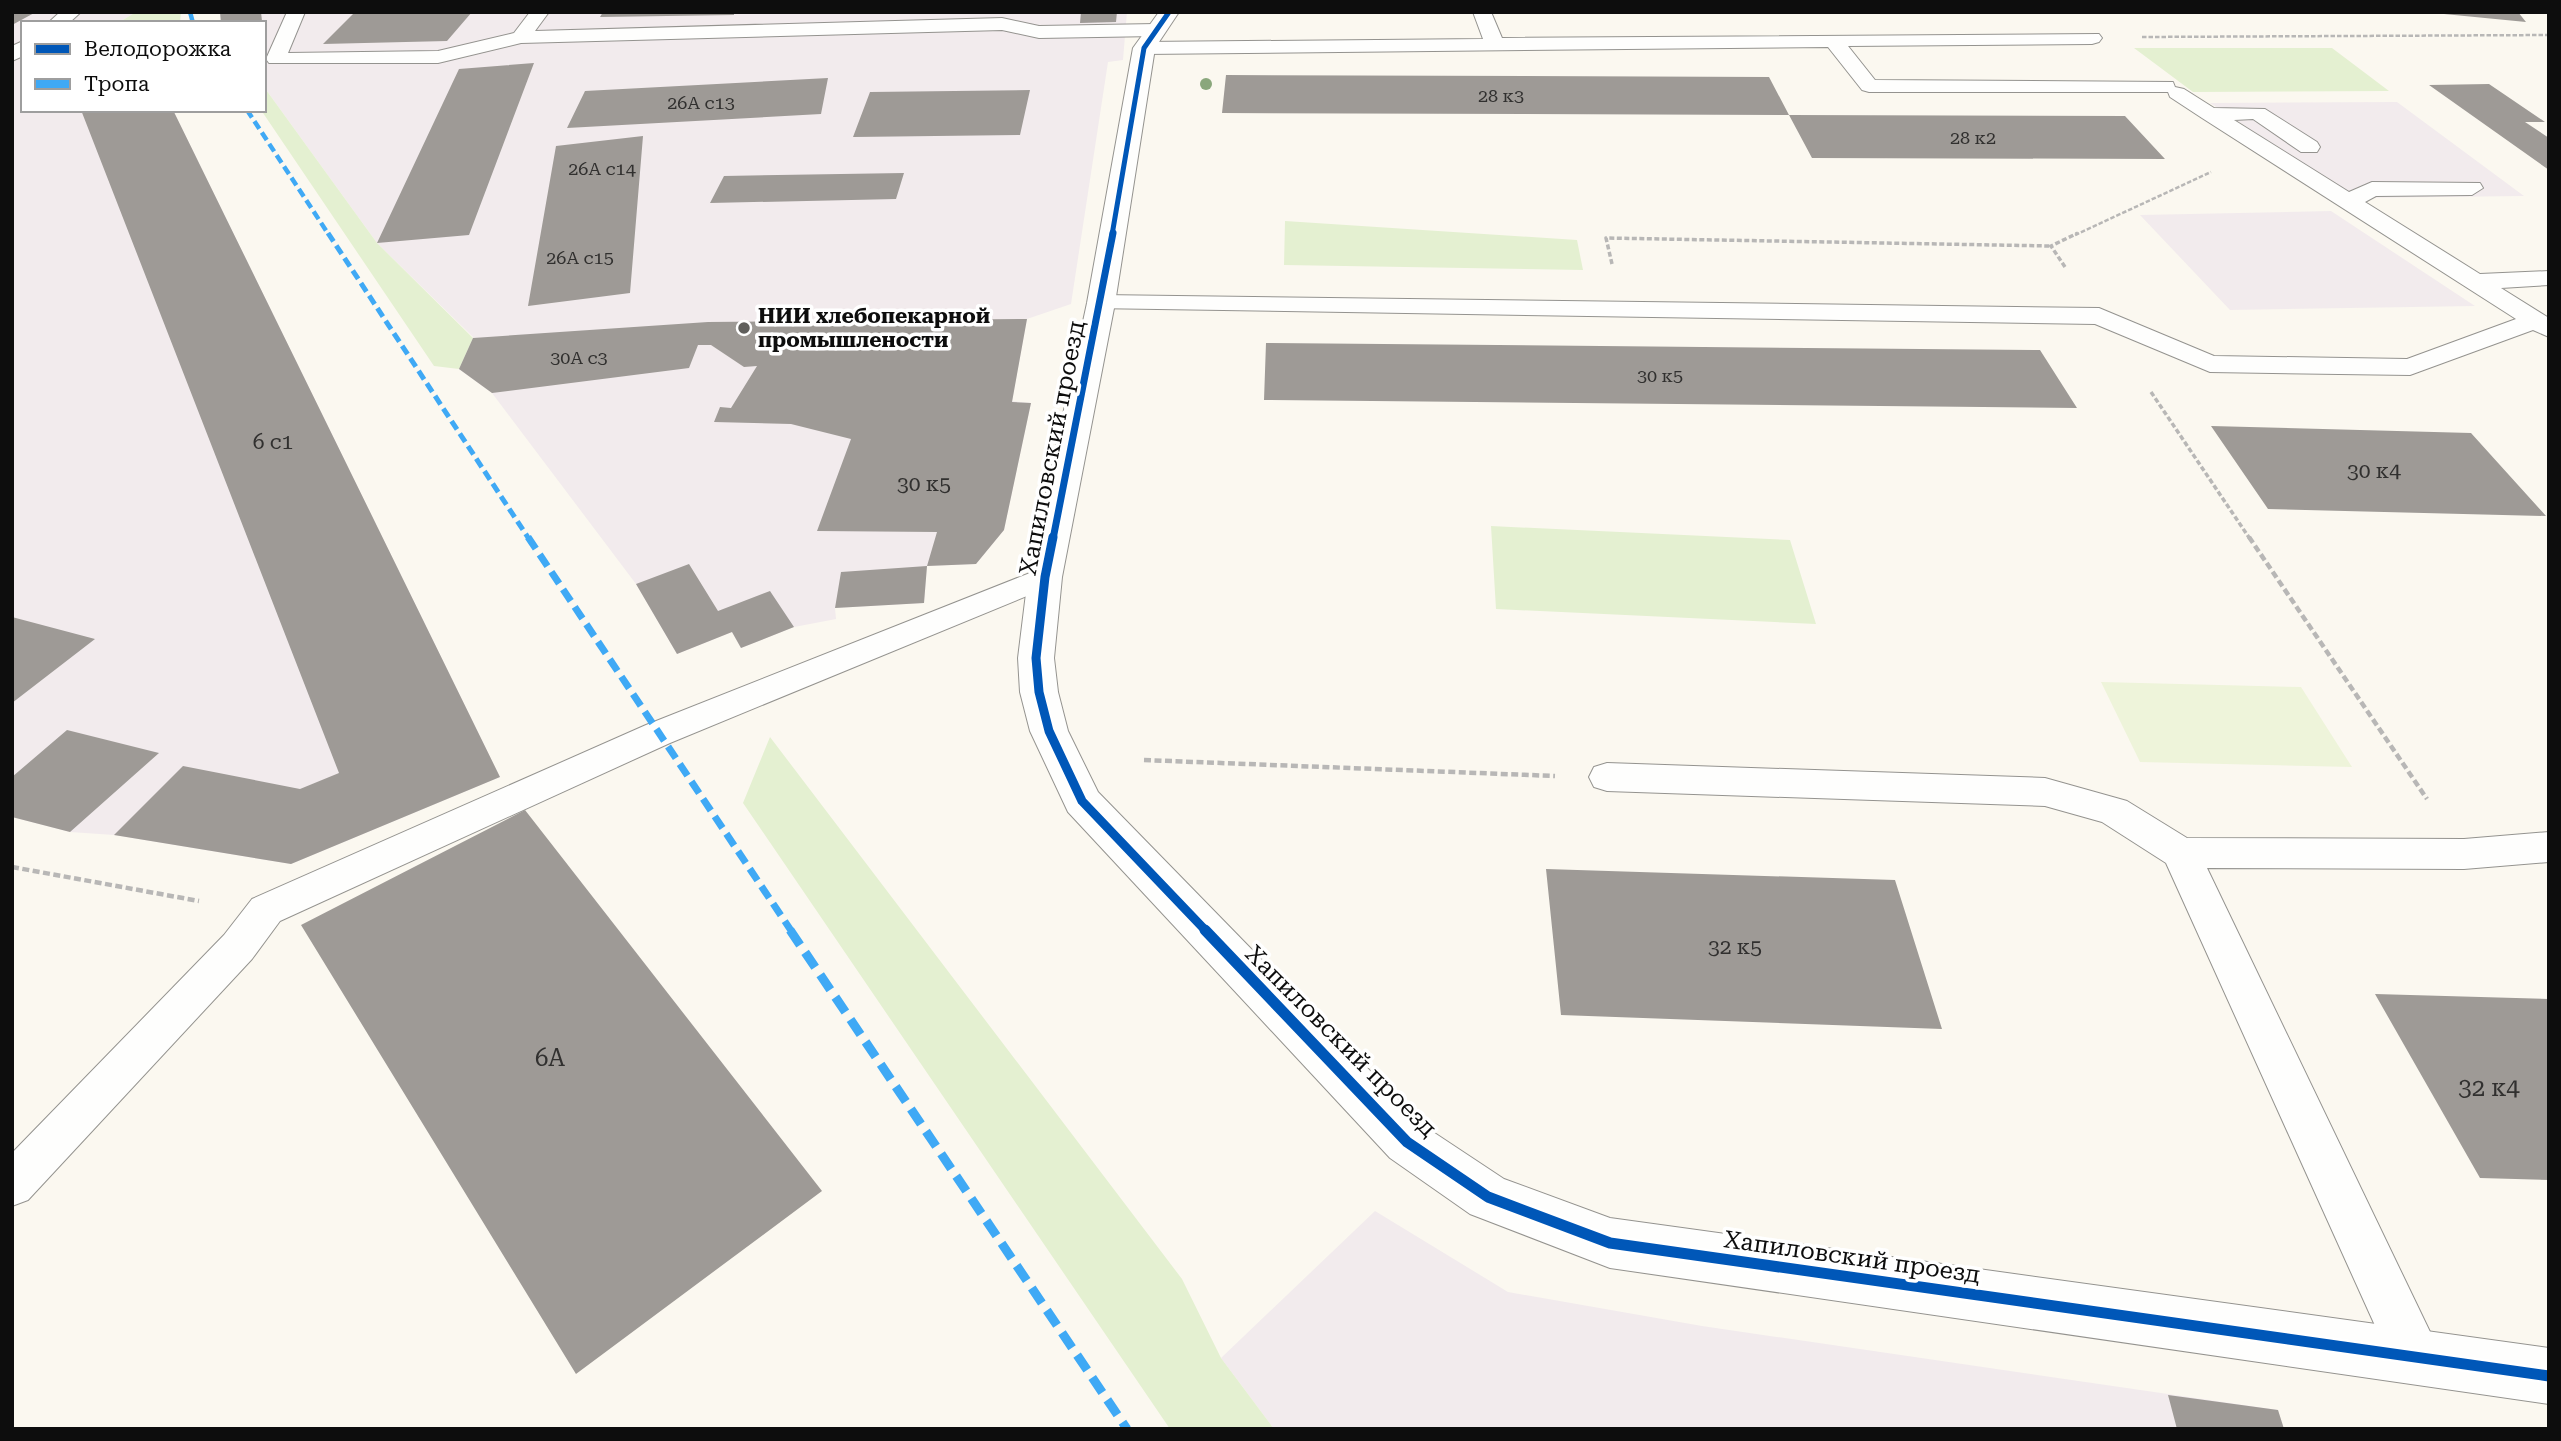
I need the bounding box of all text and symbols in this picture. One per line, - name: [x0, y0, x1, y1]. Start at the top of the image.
- legend: [21, 21, 266, 112]
- text: Велодорожка: [84, 37, 232, 61]
- text: Тропа: [84, 72, 150, 96]
- house number: 28 к3: [1478, 85, 1524, 106]
- house number: 26А с13: [667, 92, 735, 113]
- house number: 28 к2: [1950, 127, 1996, 148]
- house number: 26А с14: [568, 158, 636, 179]
- house number: 26А с15: [546, 247, 614, 268]
- place label: НИИ хлебопекарной промышлености: [758, 304, 990, 352]
- street label: Хапиловский проезд: [1014, 318, 1090, 578]
- marker: НИИ хлебопекарной промышлености: [736, 320, 752, 336]
- house number: 30А с3: [550, 347, 608, 368]
- house number: 30 к5: [1637, 365, 1683, 386]
- house number: 6 с1: [253, 430, 293, 454]
- house number: 30 к4: [2347, 459, 2401, 483]
- house number: 30 к5: [897, 472, 951, 496]
- house number: 32 к5: [1708, 935, 1762, 959]
- street label: Хапиловский проезд: [1240, 940, 1442, 1142]
- house number: 6А: [535, 1044, 565, 1072]
- house number: 32 к4: [2458, 1074, 2520, 1102]
- street label: Хапиловский проезд: [1722, 1225, 1982, 1289]

